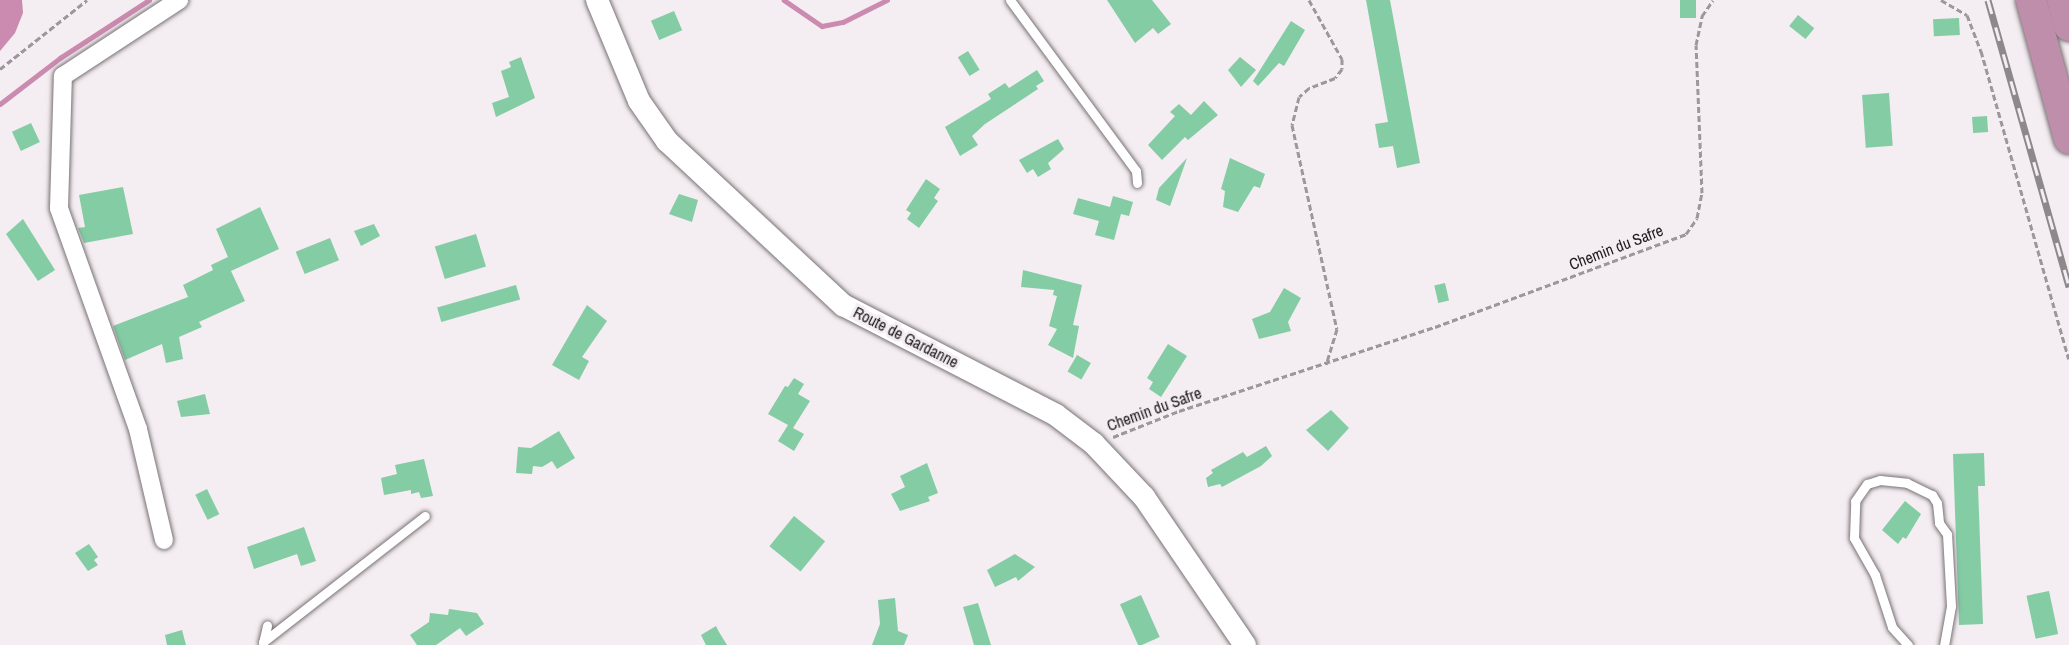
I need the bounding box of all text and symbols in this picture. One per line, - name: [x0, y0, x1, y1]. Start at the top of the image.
- street label: Chemin du Safre: [1566, 220, 1666, 274]
- street label: Route de Gardanne: [850, 302, 962, 372]
- street label: Chemin du Safre: [1104, 383, 1204, 435]

